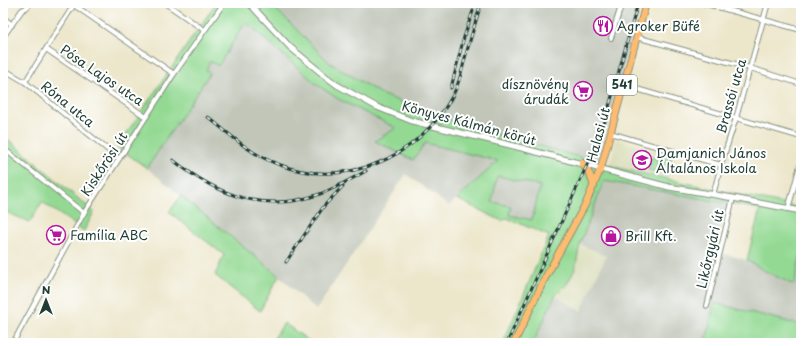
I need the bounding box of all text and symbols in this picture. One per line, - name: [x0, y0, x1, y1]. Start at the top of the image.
- restaurant icon: Agroker Büfé: [592, 15, 614, 37]
- place label: Agroker Büfé: [617, 16, 700, 35]
- street label: Pósa Lajos utca: [57, 40, 148, 110]
- street label: Brassói utca: [711, 55, 750, 136]
- place label: dísznövény árudák: [502, 74, 569, 108]
- road number: 541: [607, 75, 637, 95]
- street label: Róna utca: [38, 76, 100, 132]
- supermarket icon: dísznövény árudák: [572, 80, 594, 102]
- street label: Könyves Kálmán körút: [400, 95, 538, 150]
- street label: Halasi út: [581, 105, 614, 165]
- street label: Kiskőrösi út: [76, 128, 132, 200]
- place label: Damjanich János Általános Iskola: [656, 143, 766, 177]
- school or university icon: Damjanich János Általános Iskola: [631, 149, 653, 171]
- street label: Likőrgyári út: [691, 208, 728, 290]
- supermarket icon: Família ABC: [45, 224, 67, 246]
- place label: Família ABC: [70, 225, 148, 244]
- shop icon: Brill Kft.: [600, 225, 622, 247]
- place label: Brill Kft.: [625, 226, 677, 245]
- north arrow: [26, 280, 66, 320]
- text: N: [42, 281, 51, 298]

